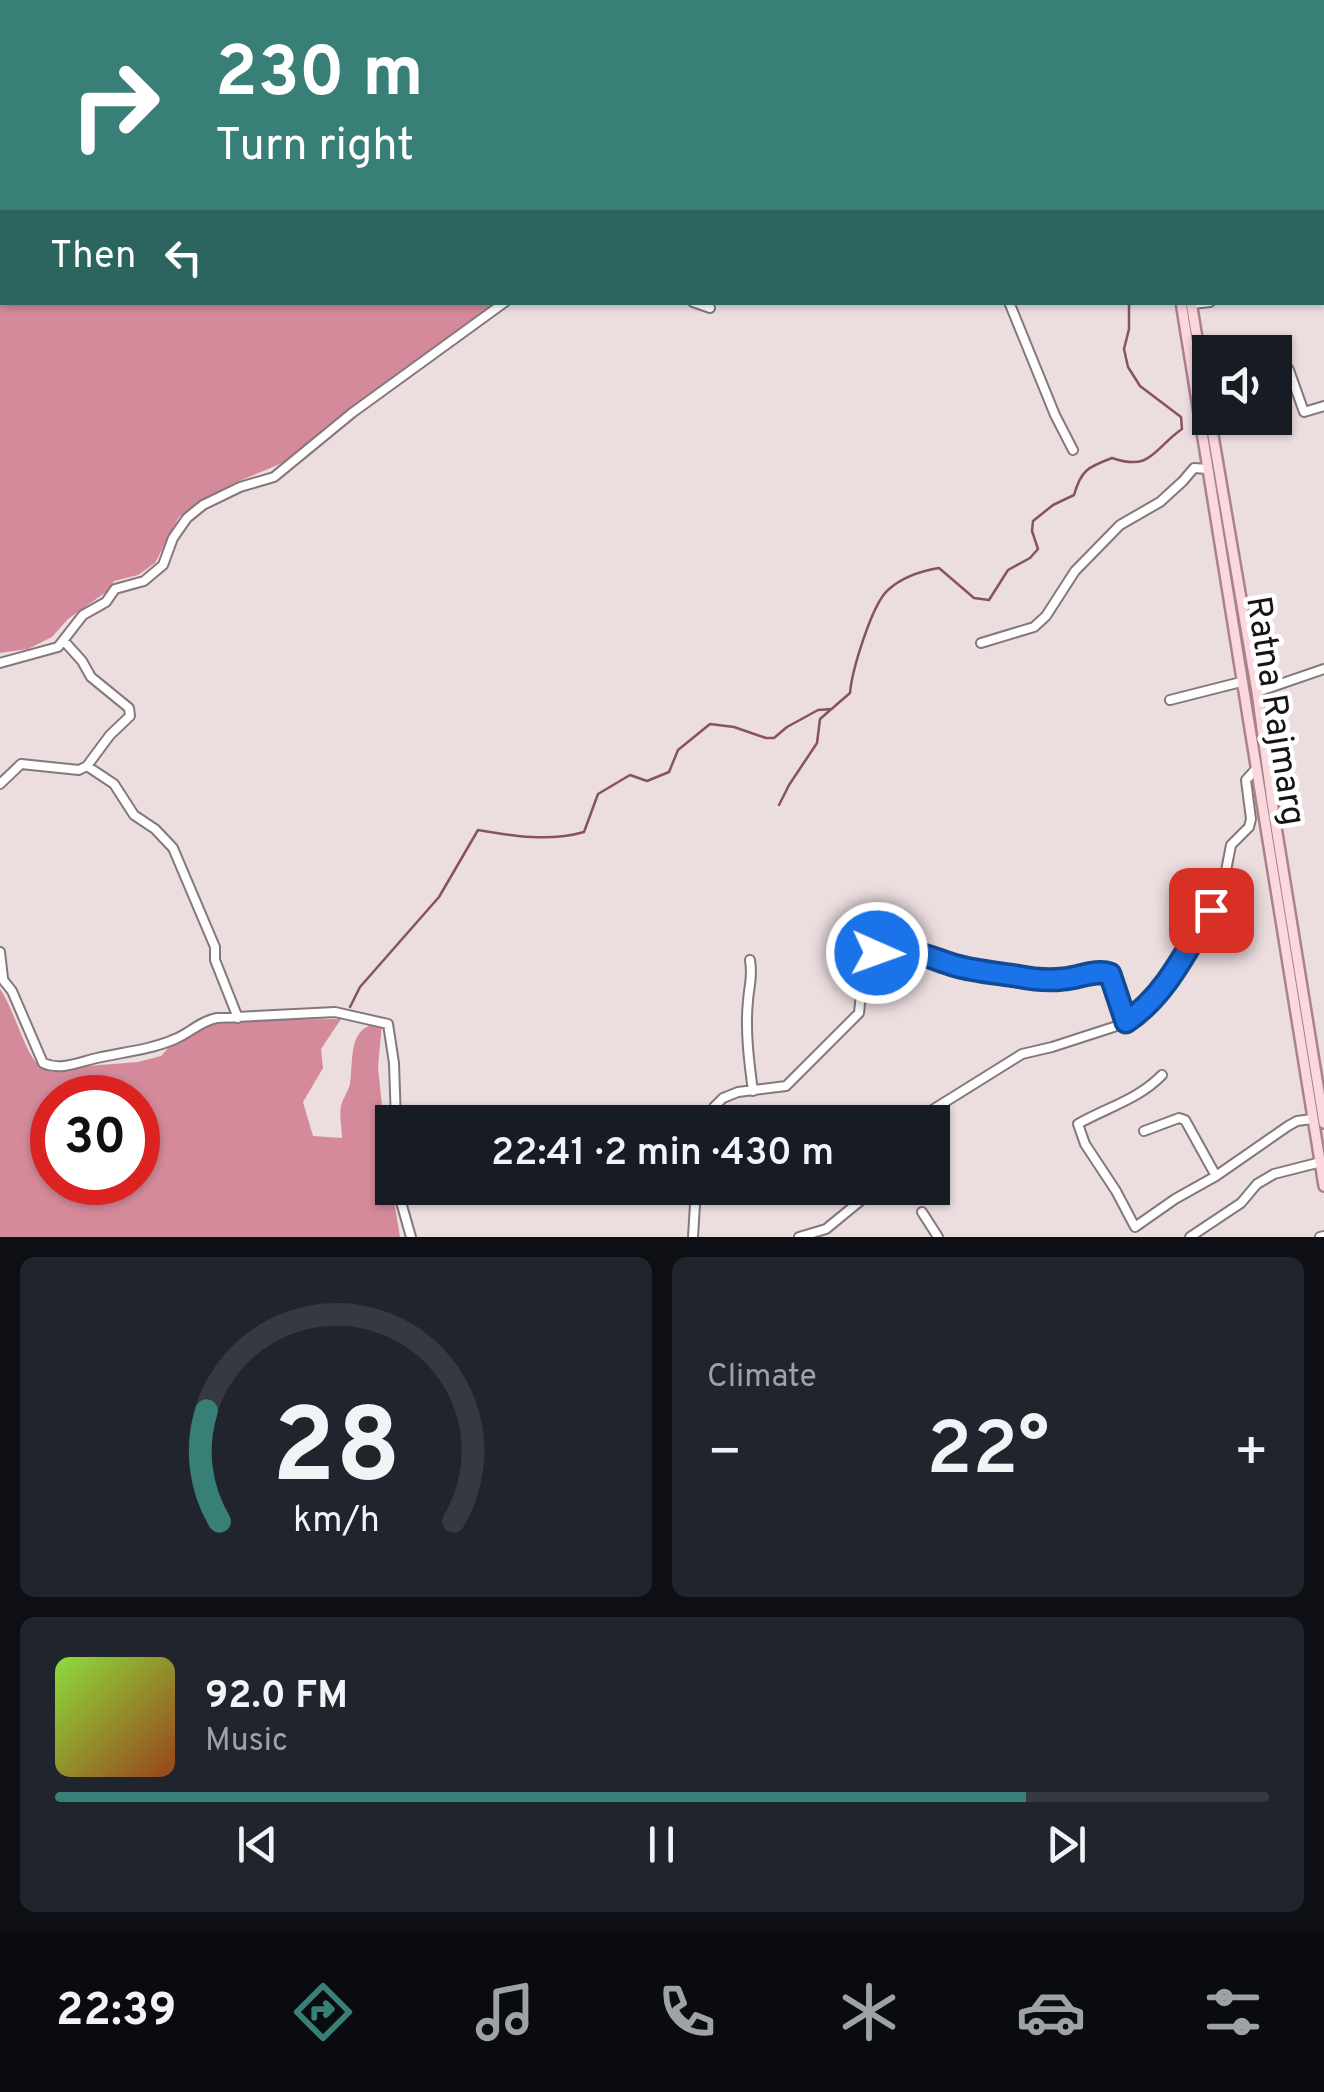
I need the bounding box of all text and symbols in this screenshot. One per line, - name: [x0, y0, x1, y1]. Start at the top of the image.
- text: 230 m: [215, 32, 424, 121]
- icon: right: [50, 40, 180, 170]
- text: Turn right: [215, 119, 414, 176]
- icon: left: [156, 230, 211, 285]
- text: Then: [50, 233, 136, 282]
- map controls: [1192, 335, 1292, 435]
- button: sound: [1192, 335, 1292, 435]
- street label: Ratna Rajmarg: [1234, 593, 1314, 829]
- pin: [1169, 868, 1254, 953]
- icon: arrive: [1184, 883, 1239, 938]
- position arrow: [825, 901, 929, 1005]
- speed limit sign: 30: [30, 1075, 160, 1205]
- text: 22:41 · 2 min · 430 m: [491, 1130, 834, 1179]
- text: Climate: [707, 1358, 817, 1398]
- text: 28: [271, 1387, 401, 1519]
- text: 22°: [927, 1406, 1049, 1501]
- text: −: [707, 1420, 742, 1490]
- text: +: [1234, 1420, 1269, 1490]
- text: km/h: [293, 1499, 379, 1545]
- text: 92.0 FM: [205, 1673, 348, 1722]
- text: Music: [205, 1722, 288, 1762]
- icon: previous: [230, 1817, 285, 1872]
- icon: pause: [634, 1817, 689, 1872]
- icon: next: [1039, 1817, 1094, 1872]
- icon: directions: [288, 1977, 358, 2047]
- icon: music: [470, 1977, 540, 2047]
- icon: phone: [652, 1977, 722, 2047]
- icon: climate: [834, 1977, 904, 2047]
- icon: car: [1016, 1977, 1086, 2047]
- icon: filters: [1198, 1977, 1268, 2047]
- text: 22:39: [56, 1984, 177, 2041]

